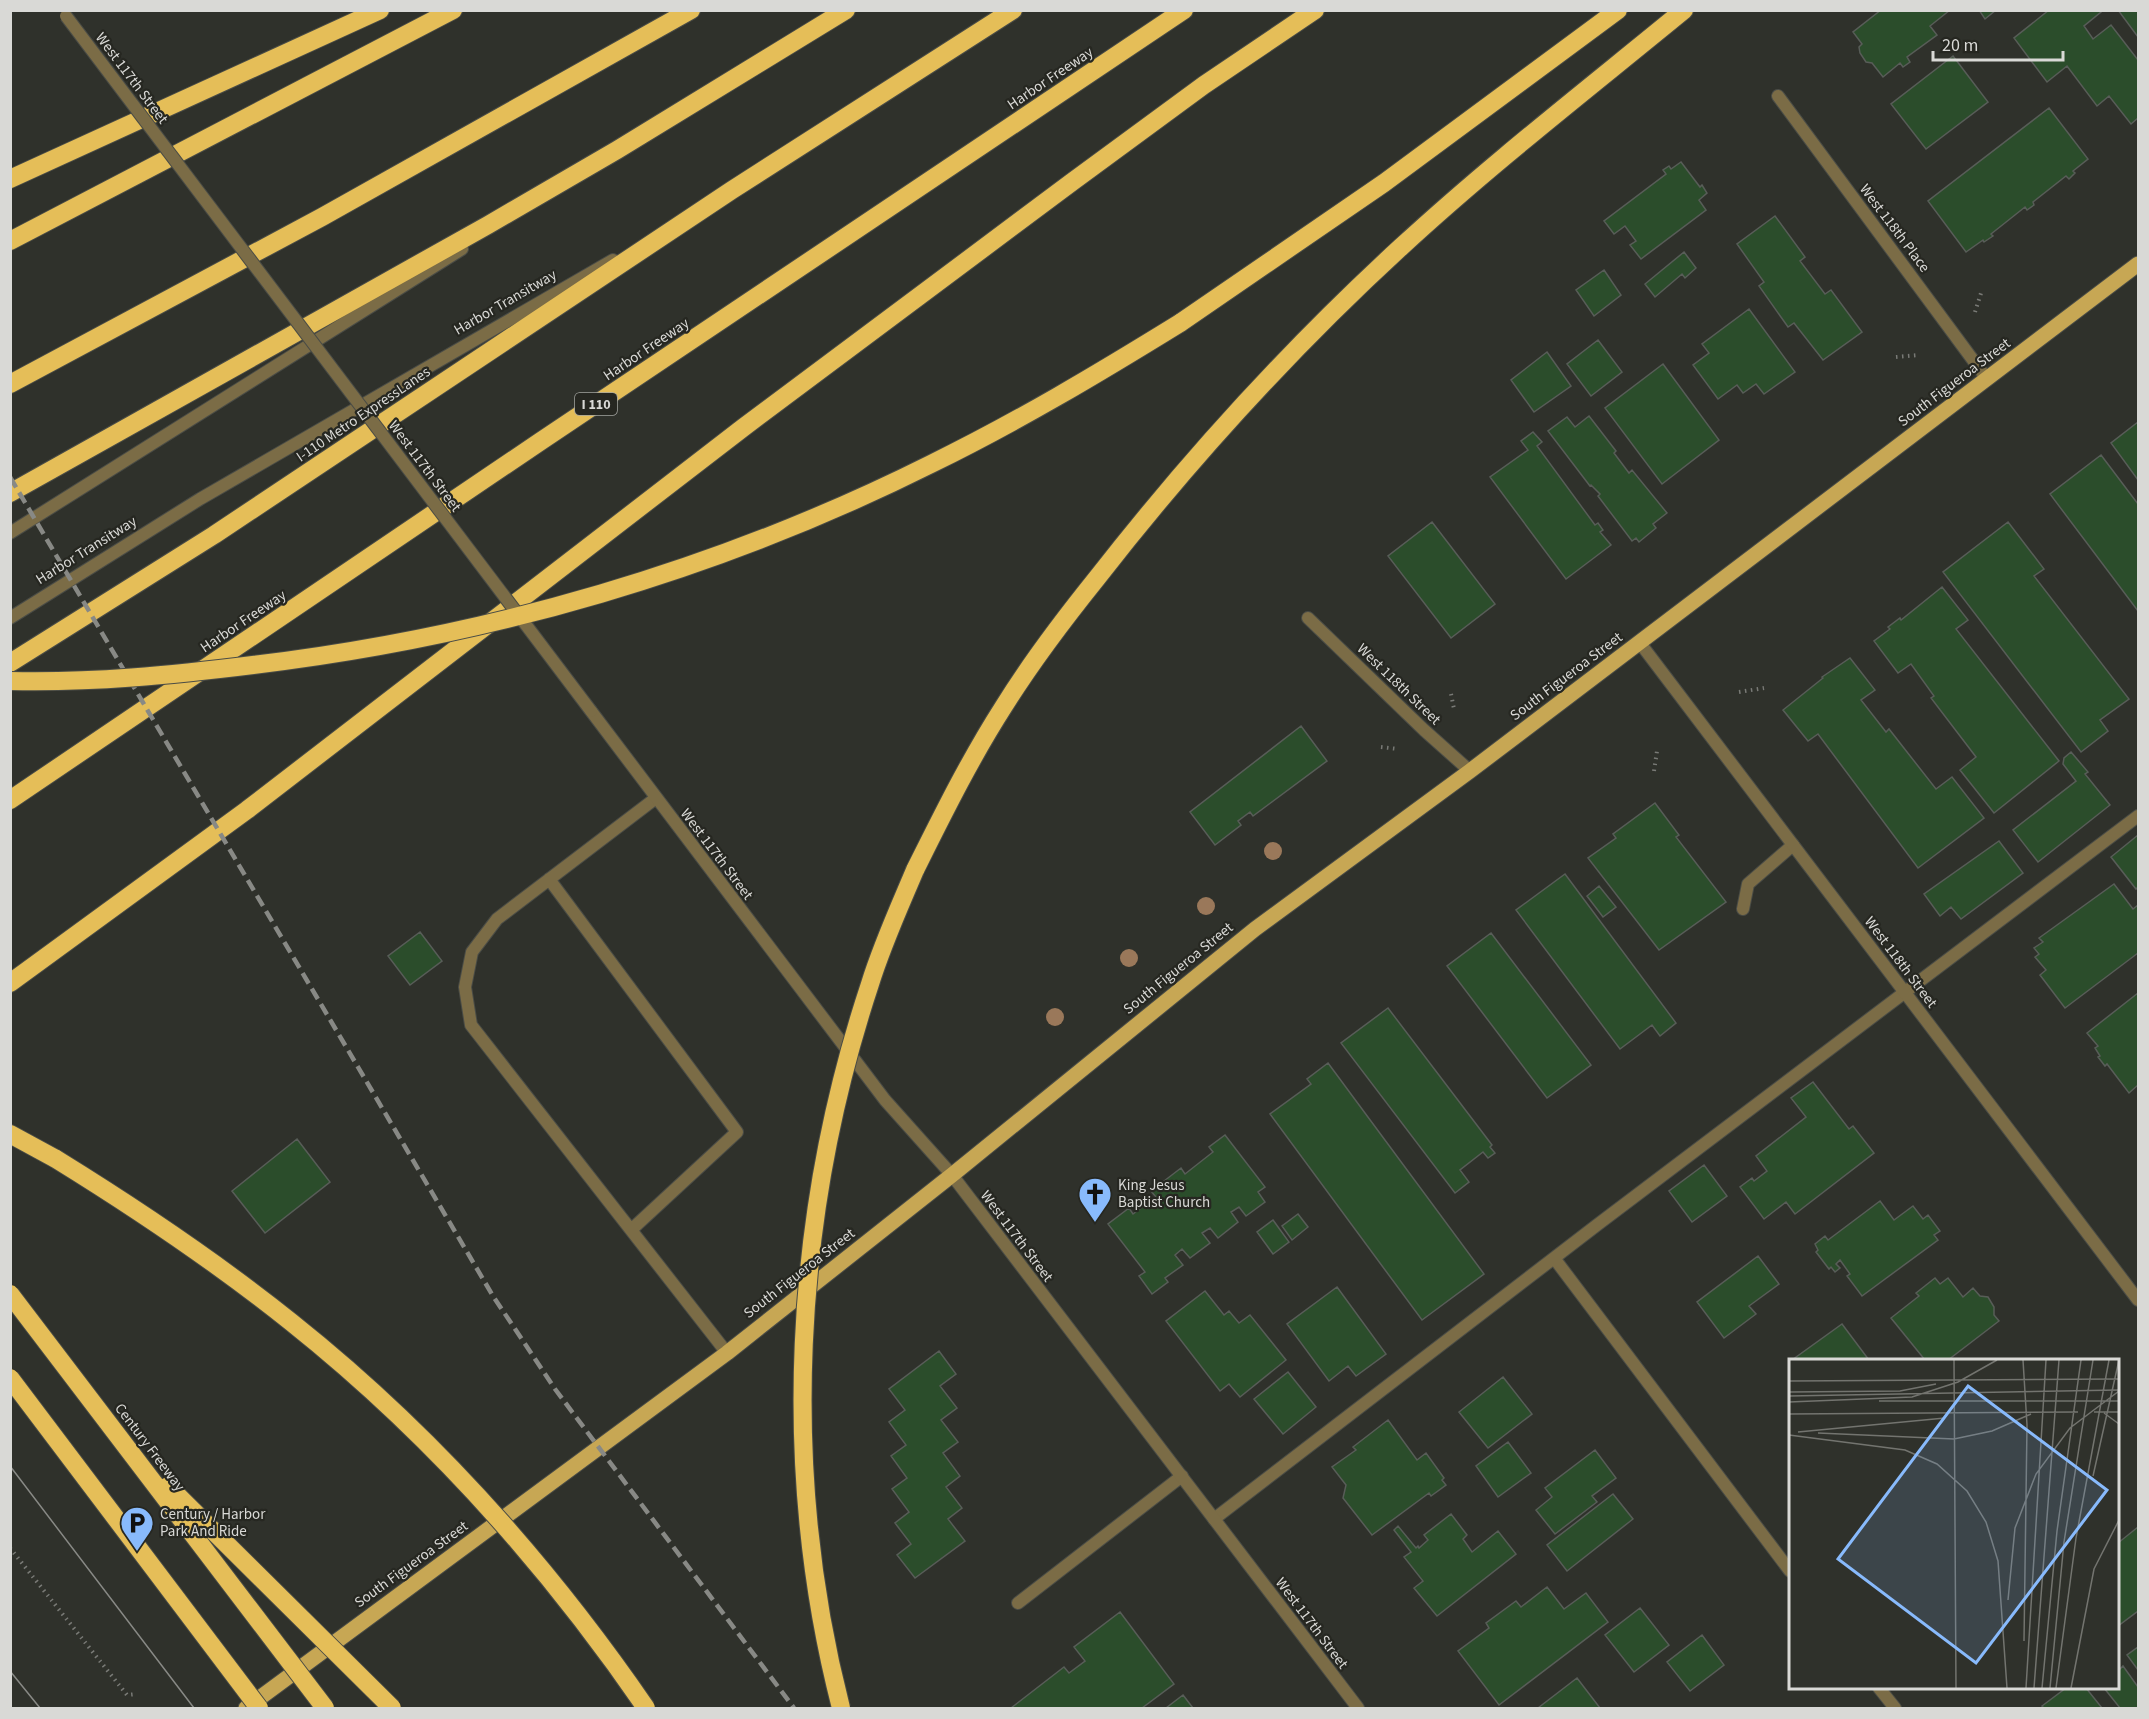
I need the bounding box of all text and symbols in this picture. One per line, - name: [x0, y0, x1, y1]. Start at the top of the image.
- scale bar: [1933, 24, 2064, 62]
- street label: West 117th Street: [90, 28, 173, 128]
- text: 20 m: [1942, 33, 1978, 58]
- street label: Harbor Freeway: [1003, 42, 1097, 115]
- street label: West 118th Place: [1854, 180, 1935, 277]
- street label: Harbor Transitway: [450, 264, 560, 340]
- street label: Harbor Freeway: [599, 313, 693, 386]
- street label: South Figueroa Street: [1894, 333, 2015, 432]
- street label: I-110 Metro ExpressLanes: [292, 362, 435, 467]
- road number: I 110: [575, 393, 617, 415]
- street label: West 117th Street: [383, 416, 466, 516]
- street label: Harbor Transitway: [32, 511, 141, 590]
- street label: Harbor Freeway: [196, 585, 290, 658]
- street label: South Figueroa Street: [1506, 627, 1627, 726]
- street label: West 118th Street: [1352, 639, 1445, 730]
- street label: West 117th Street: [675, 804, 758, 904]
- street label: West 118th Street: [1859, 912, 1942, 1012]
- street label: South Figueroa Street: [1119, 917, 1238, 1019]
- place label: King Jesus Baptist Church: [1118, 1175, 1210, 1213]
- church icon: King Jesus Baptist Church: [1077, 1176, 1113, 1223]
- street label: West 117th Street: [975, 1186, 1058, 1286]
- street label: South Figueroa Street: [739, 1223, 859, 1324]
- inset map: [1789, 1359, 2119, 1689]
- street label: Century Freeway: [110, 1399, 190, 1496]
- place label: Century / Harbor Park And Ride: [160, 1504, 266, 1542]
- parking icon: Century / Harbor Park And Ride: [119, 1505, 155, 1552]
- street label: South Figueroa Street: [350, 1516, 472, 1613]
- street label: West 117th Street: [1270, 1573, 1353, 1673]

